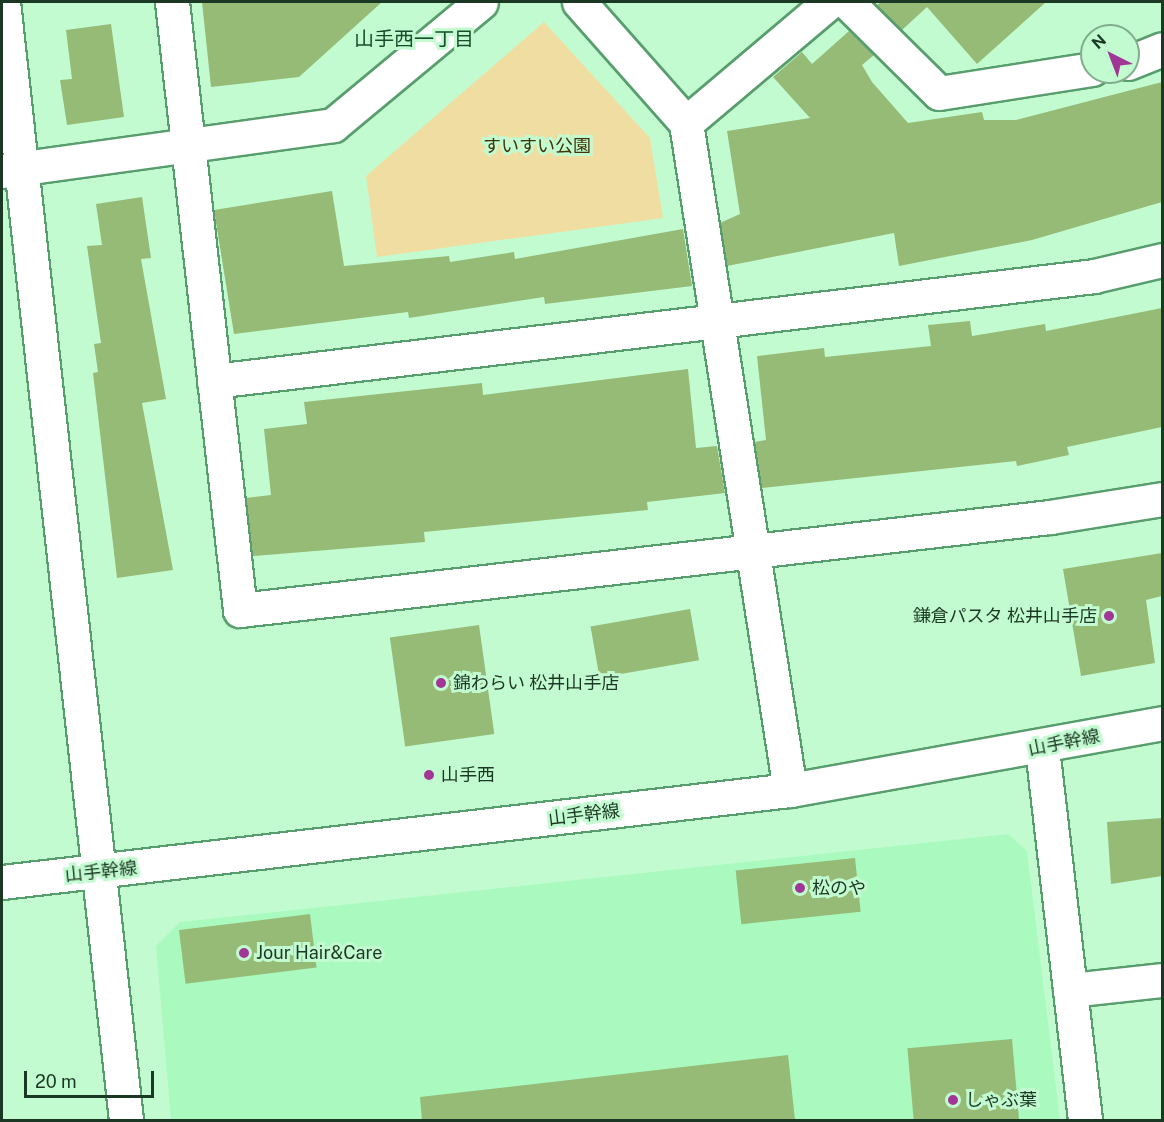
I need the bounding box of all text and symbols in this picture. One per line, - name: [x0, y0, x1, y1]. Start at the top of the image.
- north arrow: [1080, 24, 1140, 84]
- district label: 山手西一丁目: [354, 27, 474, 51]
- text: N: [1088, 30, 1110, 53]
- park label: すいすい公園: [483, 135, 591, 157]
- place label: 鎌倉パスタ 松井山手店: [913, 605, 1097, 627]
- marker: 鎌倉パスタ 松井山手店: [1102, 609, 1116, 623]
- place label: 錦わらい 松井山手店: [453, 672, 619, 694]
- marker: 錦わらい 松井山手店: [434, 676, 448, 690]
- street label: 山手幹線: [1027, 726, 1101, 760]
- place label: 山手西: [441, 764, 495, 786]
- marker: 山手西: [422, 768, 436, 782]
- street label: 山手幹線: [547, 800, 621, 830]
- street label: 山手幹線: [64, 857, 138, 887]
- place label: 松のや: [812, 877, 866, 899]
- marker: 松のや: [793, 881, 807, 895]
- place label: Jour Hair&Care: [256, 942, 382, 964]
- marker: Jour Hair&Care: [237, 946, 251, 960]
- scale bar: [27, 1059, 158, 1097]
- text: 20 m: [35, 1071, 77, 1092]
- place label: しゃぶ葉: [965, 1089, 1037, 1111]
- marker: しゃぶ葉: [946, 1093, 960, 1107]

